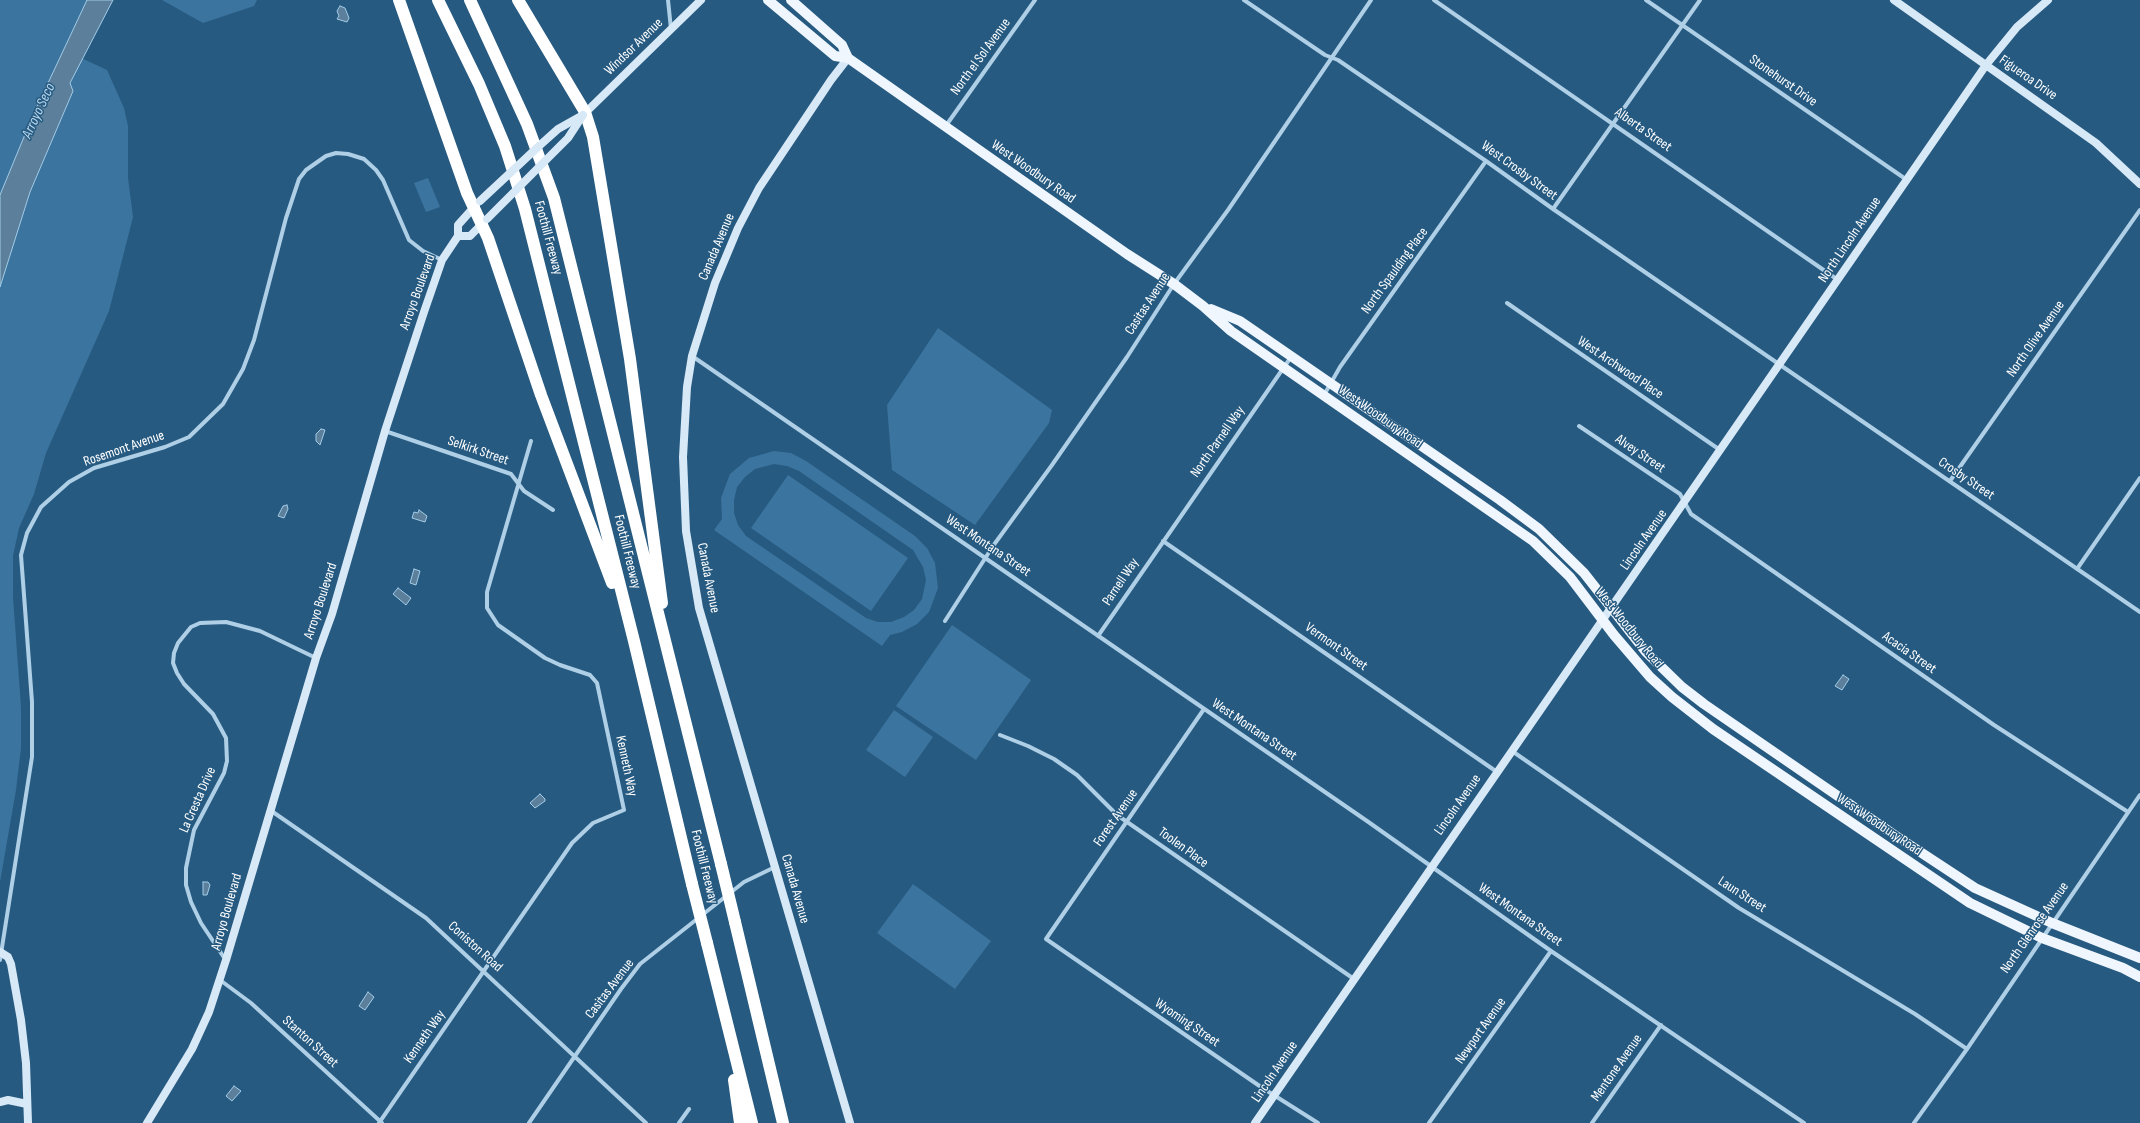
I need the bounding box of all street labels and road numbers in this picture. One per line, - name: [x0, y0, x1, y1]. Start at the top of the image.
- street label: Windsor Avenue: [601, 15, 667, 79]
- street label: North el Sol Avenue: [947, 15, 1015, 99]
- street label: Stonehurst Drive: [1746, 51, 1820, 111]
- street label: Figueroa Drive: [1996, 52, 2060, 104]
- street label: Alberta Street: [1611, 104, 1675, 156]
- street label: West Woodbury Road: [988, 137, 1078, 207]
- street label: West Crosby Street: [1478, 138, 1560, 204]
- street label: North Lincoln Avenue: [1815, 194, 1885, 286]
- street label: Foothill Freeway: [530, 199, 566, 277]
- street label: Canada Avenue: [695, 211, 739, 283]
- street label: North Spaulding Place: [1358, 225, 1432, 317]
- street label: Arroyo Boulevard: [397, 252, 439, 332]
- street label: Casitas Avenue: [1122, 270, 1174, 338]
- street label: North Olive Avenue: [2003, 298, 2069, 380]
- street label: West Archwood Place: [1574, 333, 1666, 403]
- street label: West Woodbury Road: [1335, 382, 1425, 452]
- street label: North Parnell Way: [1187, 403, 1249, 481]
- street label: Rosemont Avenue: [81, 427, 167, 471]
- street label: Alvey Street: [1612, 431, 1668, 477]
- street label: Selkirk Street: [445, 433, 511, 469]
- street label: Crosby Street: [1935, 454, 1997, 504]
- street label: Lincoln Avenue: [1617, 506, 1671, 574]
- street label: West Montana Street: [942, 511, 1034, 581]
- street label: Foothill Freeway: [610, 513, 644, 591]
- street label: Canada Avenue: [693, 542, 723, 614]
- street label: Parnell Way: [1099, 555, 1143, 609]
- street label: Arroyo Boulevard: [301, 561, 341, 641]
- street label: West Woodbury Road: [1591, 584, 1667, 672]
- street label: Vermont Street: [1302, 619, 1370, 675]
- street label: Acacia Street: [1879, 628, 1939, 678]
- street label: West Montana Street: [1208, 695, 1300, 765]
- street label: Kenneth Way: [611, 734, 641, 798]
- street label: La Cresta Drive: [176, 765, 220, 835]
- street label: Lincoln Avenue: [1431, 771, 1485, 839]
- street label: Forest Avenue: [1090, 786, 1142, 850]
- street label: West Woodbury Road: [1833, 790, 1925, 860]
- street label: Toolen Place: [1155, 824, 1211, 872]
- street label: Foothill Freeway: [687, 828, 721, 906]
- street label: Canada Avenue: [777, 853, 813, 925]
- street label: Arroyo Boulevard: [208, 872, 246, 952]
- street label: Laun Street: [1715, 873, 1769, 917]
- street label: North Glenrose Avenue: [1997, 879, 2073, 977]
- street label: West Montana Street: [1475, 880, 1565, 950]
- street label: Coniston Road: [444, 918, 506, 976]
- street label: Casitas Avenue: [582, 956, 638, 1022]
- street label: Wyoming Street: [1151, 995, 1223, 1051]
- street label: Newport Avenue: [1452, 995, 1510, 1067]
- street label: Kenneth Way: [401, 1007, 449, 1067]
- street label: Stanton Street: [279, 1013, 341, 1071]
- street label: Mentone Avenue: [1588, 1031, 1646, 1105]
- street label: Lincoln Avenue: [1248, 1038, 1302, 1106]

